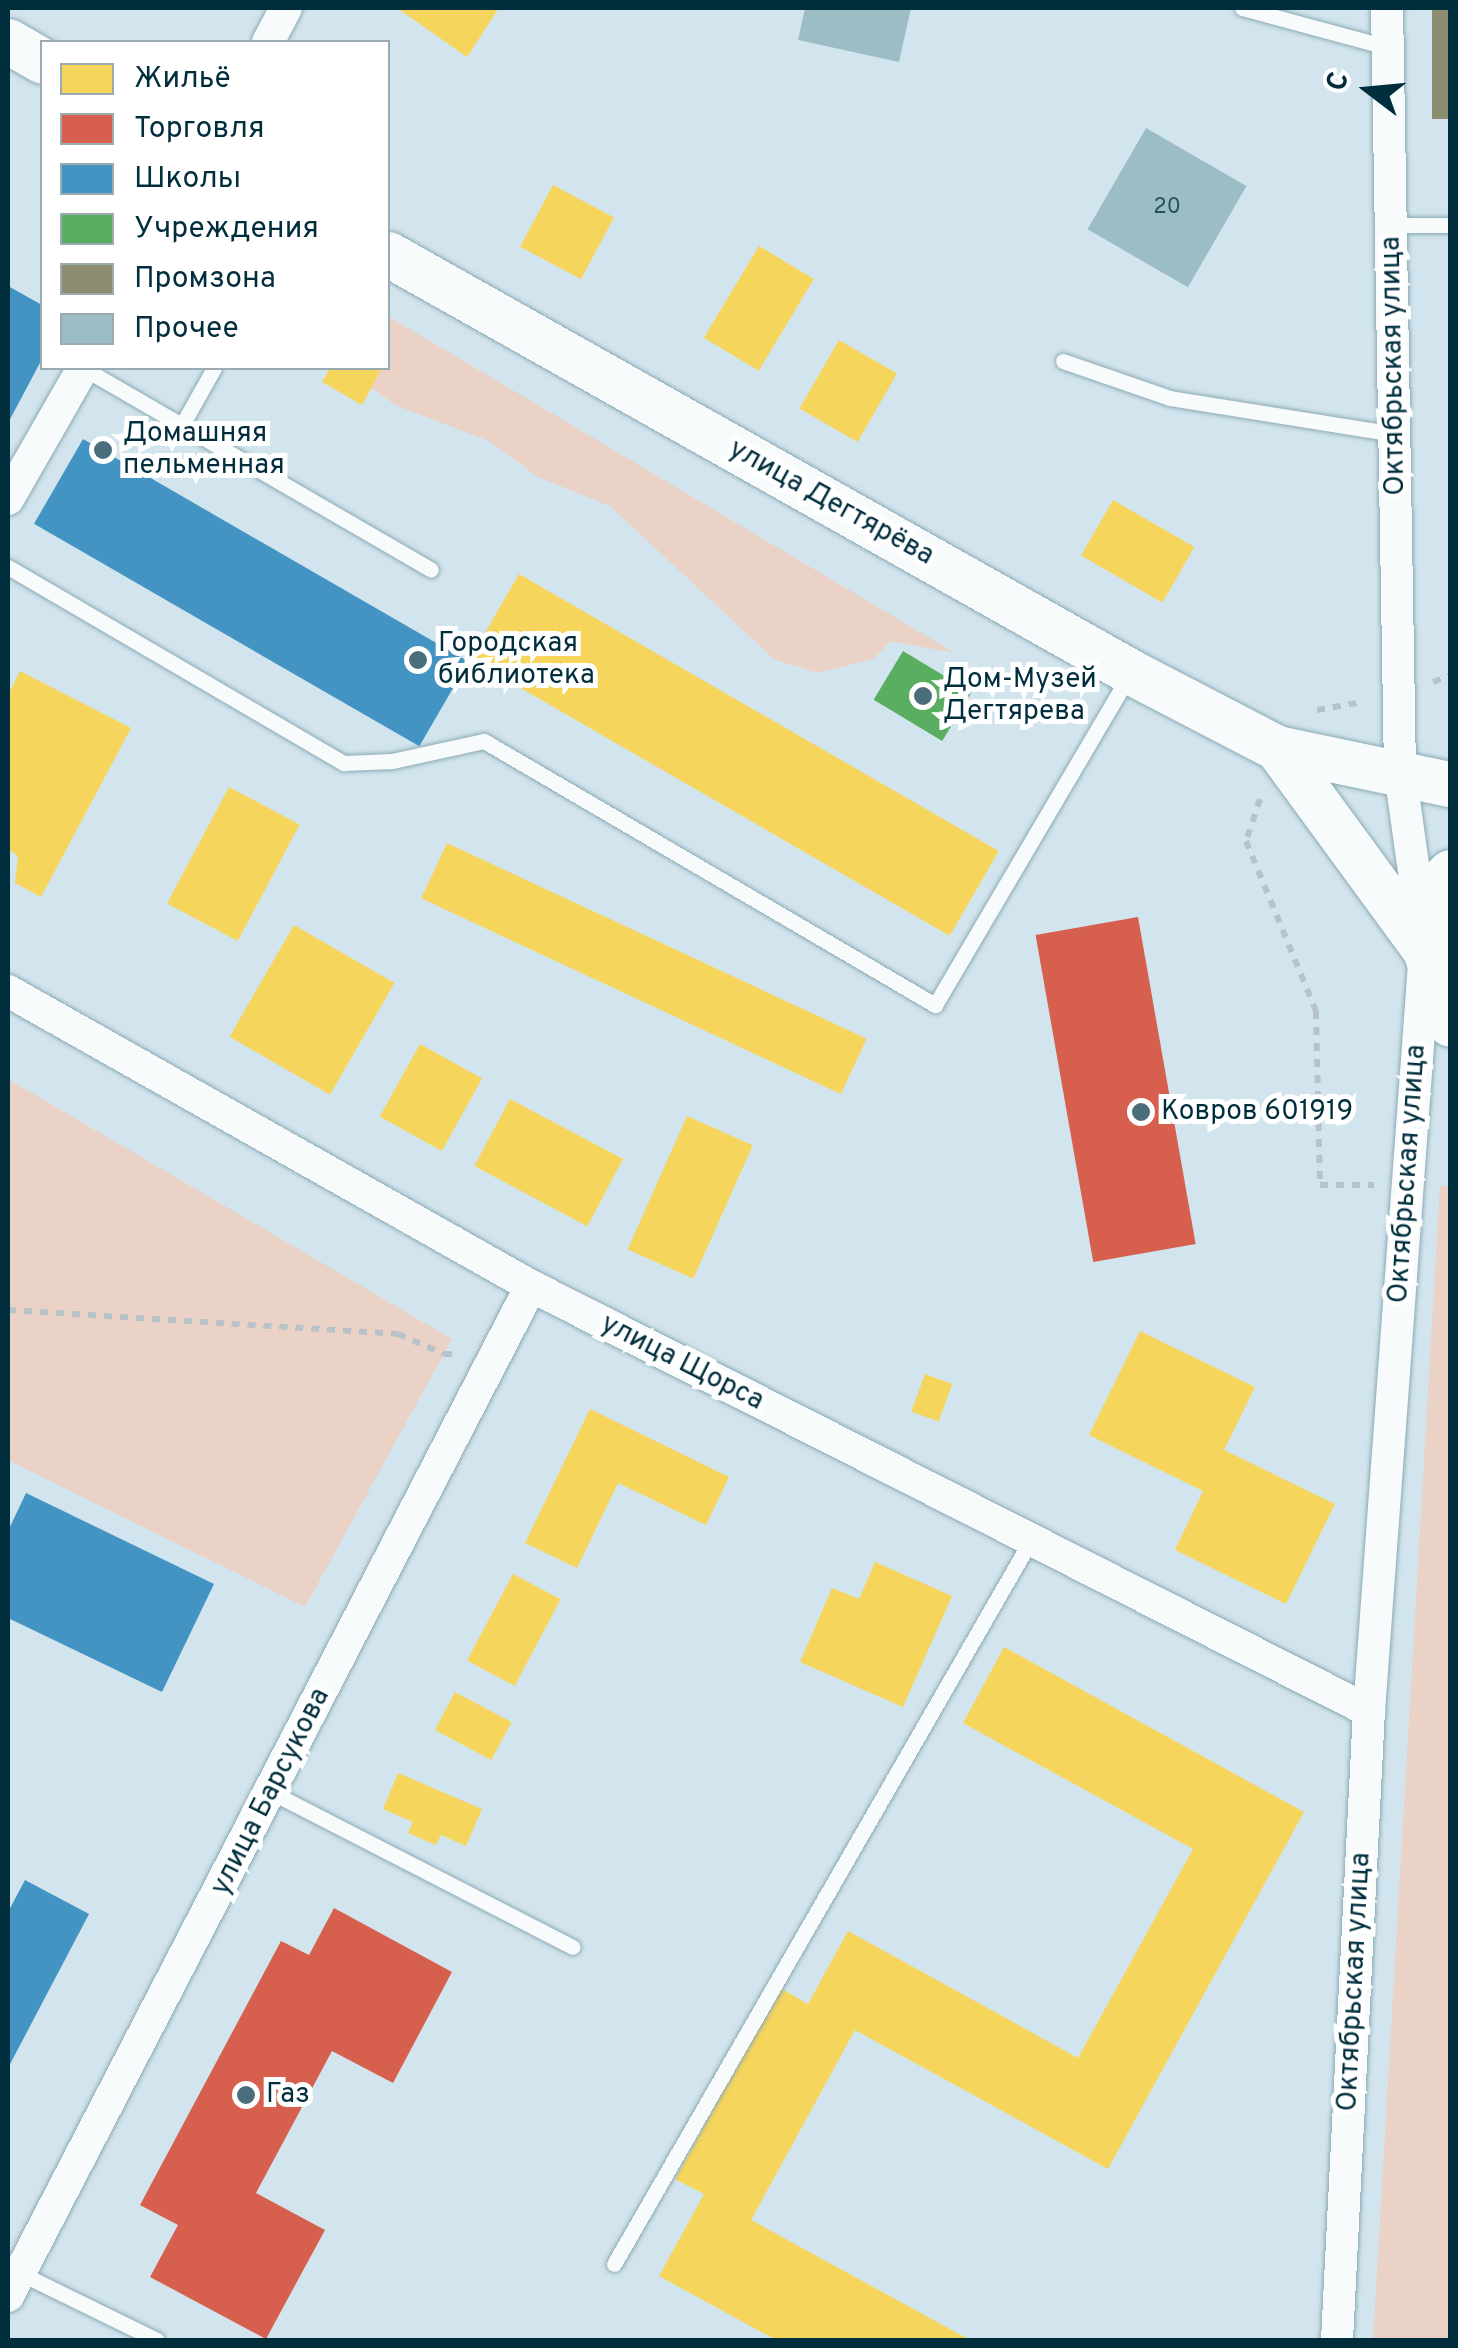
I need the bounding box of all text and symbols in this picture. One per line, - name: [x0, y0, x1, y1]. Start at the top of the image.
- legend: [40, 40, 390, 370]
- north arrow: [1318, 40, 1418, 140]
- text: Жильё: [134, 61, 231, 98]
- text: С: [1319, 68, 1359, 95]
- text: Торговля: [134, 111, 265, 148]
- text: Школы: [134, 161, 241, 198]
- house number: 20: [1153, 195, 1181, 221]
- text: Учреждения: [134, 211, 319, 248]
- street label: Октябрьская улица: [1375, 236, 1413, 496]
- text: Промзона: [134, 261, 276, 298]
- text: Прочее: [134, 311, 239, 348]
- place label: Домашняя пельменная: [123, 417, 285, 483]
- street label: улица Дегтярёва: [723, 433, 939, 573]
- marker: Домашняя пельменная: [92, 439, 114, 461]
- place label: Городская библиотека: [438, 627, 595, 693]
- marker: Городская библиотека: [407, 649, 429, 671]
- place label: Дом-Музей Дегтярева: [943, 663, 1097, 729]
- marker: Дом-Музей Дегтярева: [912, 685, 934, 707]
- street label: Октябрьская улица: [1382, 1043, 1434, 1305]
- place label: Ковров 601919: [1161, 1095, 1353, 1129]
- marker: Ковров 601919: [1130, 1101, 1152, 1123]
- street label: улица Щорса: [595, 1308, 769, 1418]
- street label: улица Барсукова: [204, 1683, 338, 1901]
- street label: Октябрьская улица: [1331, 1852, 1379, 2112]
- place label: Газ: [266, 2078, 310, 2112]
- marker: Газ: [235, 2084, 257, 2106]

